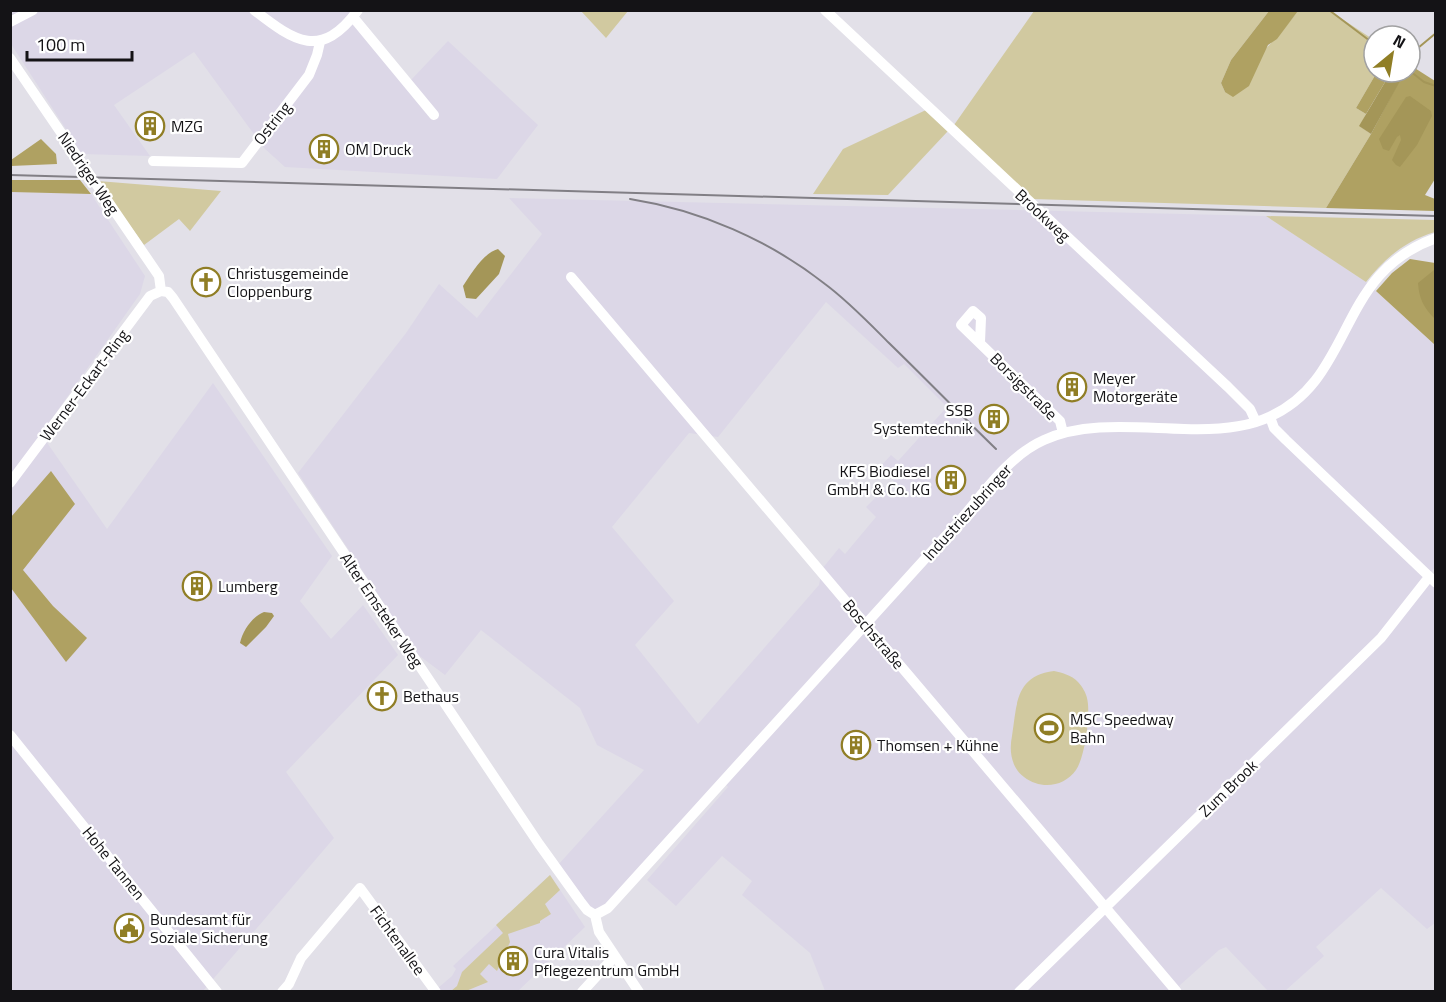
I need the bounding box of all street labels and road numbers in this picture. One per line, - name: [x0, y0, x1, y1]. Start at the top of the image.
- street label: Ostring: [247, 96, 297, 150]
- street label: Niedriger Weg: [52, 127, 126, 219]
- street label: Brookweg: [1010, 183, 1076, 247]
- street label: Werner-Eckart-Ring: [34, 324, 134, 446]
- street label: Borsigstraße: [985, 347, 1063, 425]
- street label: Industriezubringer: [917, 458, 1017, 566]
- street label: Alter Emsteker Weg: [335, 548, 429, 672]
- street label: Boschstraße: [837, 594, 911, 674]
- street label: Zum Brook: [1193, 754, 1263, 822]
- street label: Hohe Tannen: [77, 821, 151, 905]
- street label: Fichtenallee: [364, 900, 432, 980]

